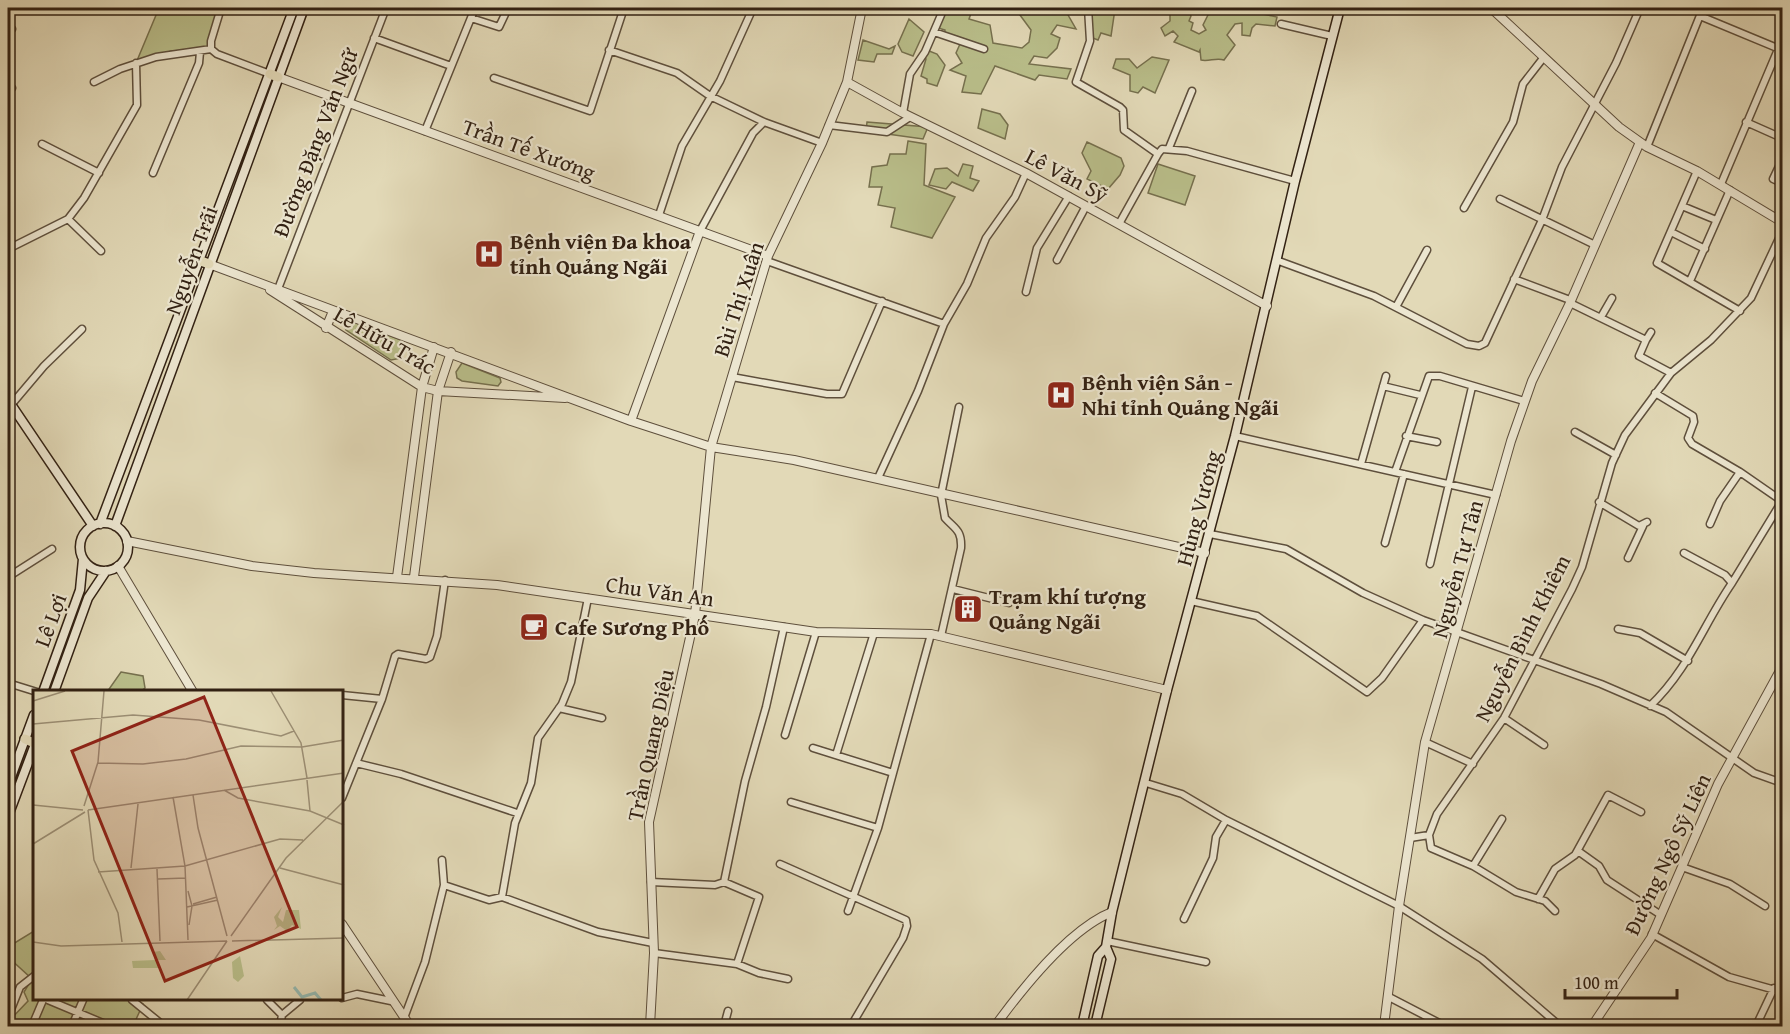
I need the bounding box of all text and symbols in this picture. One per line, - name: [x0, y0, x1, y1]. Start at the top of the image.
- street label: Đường Đặng Văn Ngữ: [264, 42, 366, 241]
- street label: Trần Tế Xương: [458, 110, 600, 188]
- street label: Lê Văn Sỹ: [1020, 140, 1114, 210]
- street label: Nguyễn Trãi: [157, 201, 225, 319]
- place label: Bệnh viện Đa khoa tỉnh Quảng Ngãi: [510, 225, 692, 282]
- street label: Bùi Thị Xuân: [704, 237, 772, 361]
- hospital icon: Bệnh viện Đa khoa tỉnh Quảng Ngãi: [473, 238, 505, 270]
- street label: Lê Hữu Trác: [328, 298, 442, 382]
- place label: Bệnh viện Sản - Nhi tỉnh Quảng Ngãi: [1082, 366, 1279, 423]
- hospital icon: Bệnh viện Sản - Nhi tỉnh Quảng Ngãi: [1045, 379, 1077, 411]
- street label: Hùng Vương: [1167, 447, 1229, 569]
- street label: Nguyễn Tự Tân: [1423, 496, 1491, 642]
- street label: Nguyễn Bình Khiêm: [1466, 549, 1578, 727]
- street label: Chu Văn An: [604, 568, 717, 615]
- place label: Trạm khí tượng Quảng Ngãi: [989, 580, 1146, 637]
- street label: Lê Lợi: [26, 589, 74, 651]
- building icon: Trạm khí tượng Quảng Ngãi: [952, 593, 984, 625]
- cafe icon: Cafe Sương Phố: [518, 611, 550, 643]
- place label: Cafe Sương Phố: [555, 611, 710, 643]
- street label: Trần Quang Diệu: [618, 666, 682, 824]
- inset map: [33, 690, 344, 1001]
- street label: Đường Ngô Sỹ Liên: [1615, 767, 1719, 940]
- scale bar: [1565, 962, 1678, 1000]
- text: 100 m: [1574, 969, 1619, 996]

